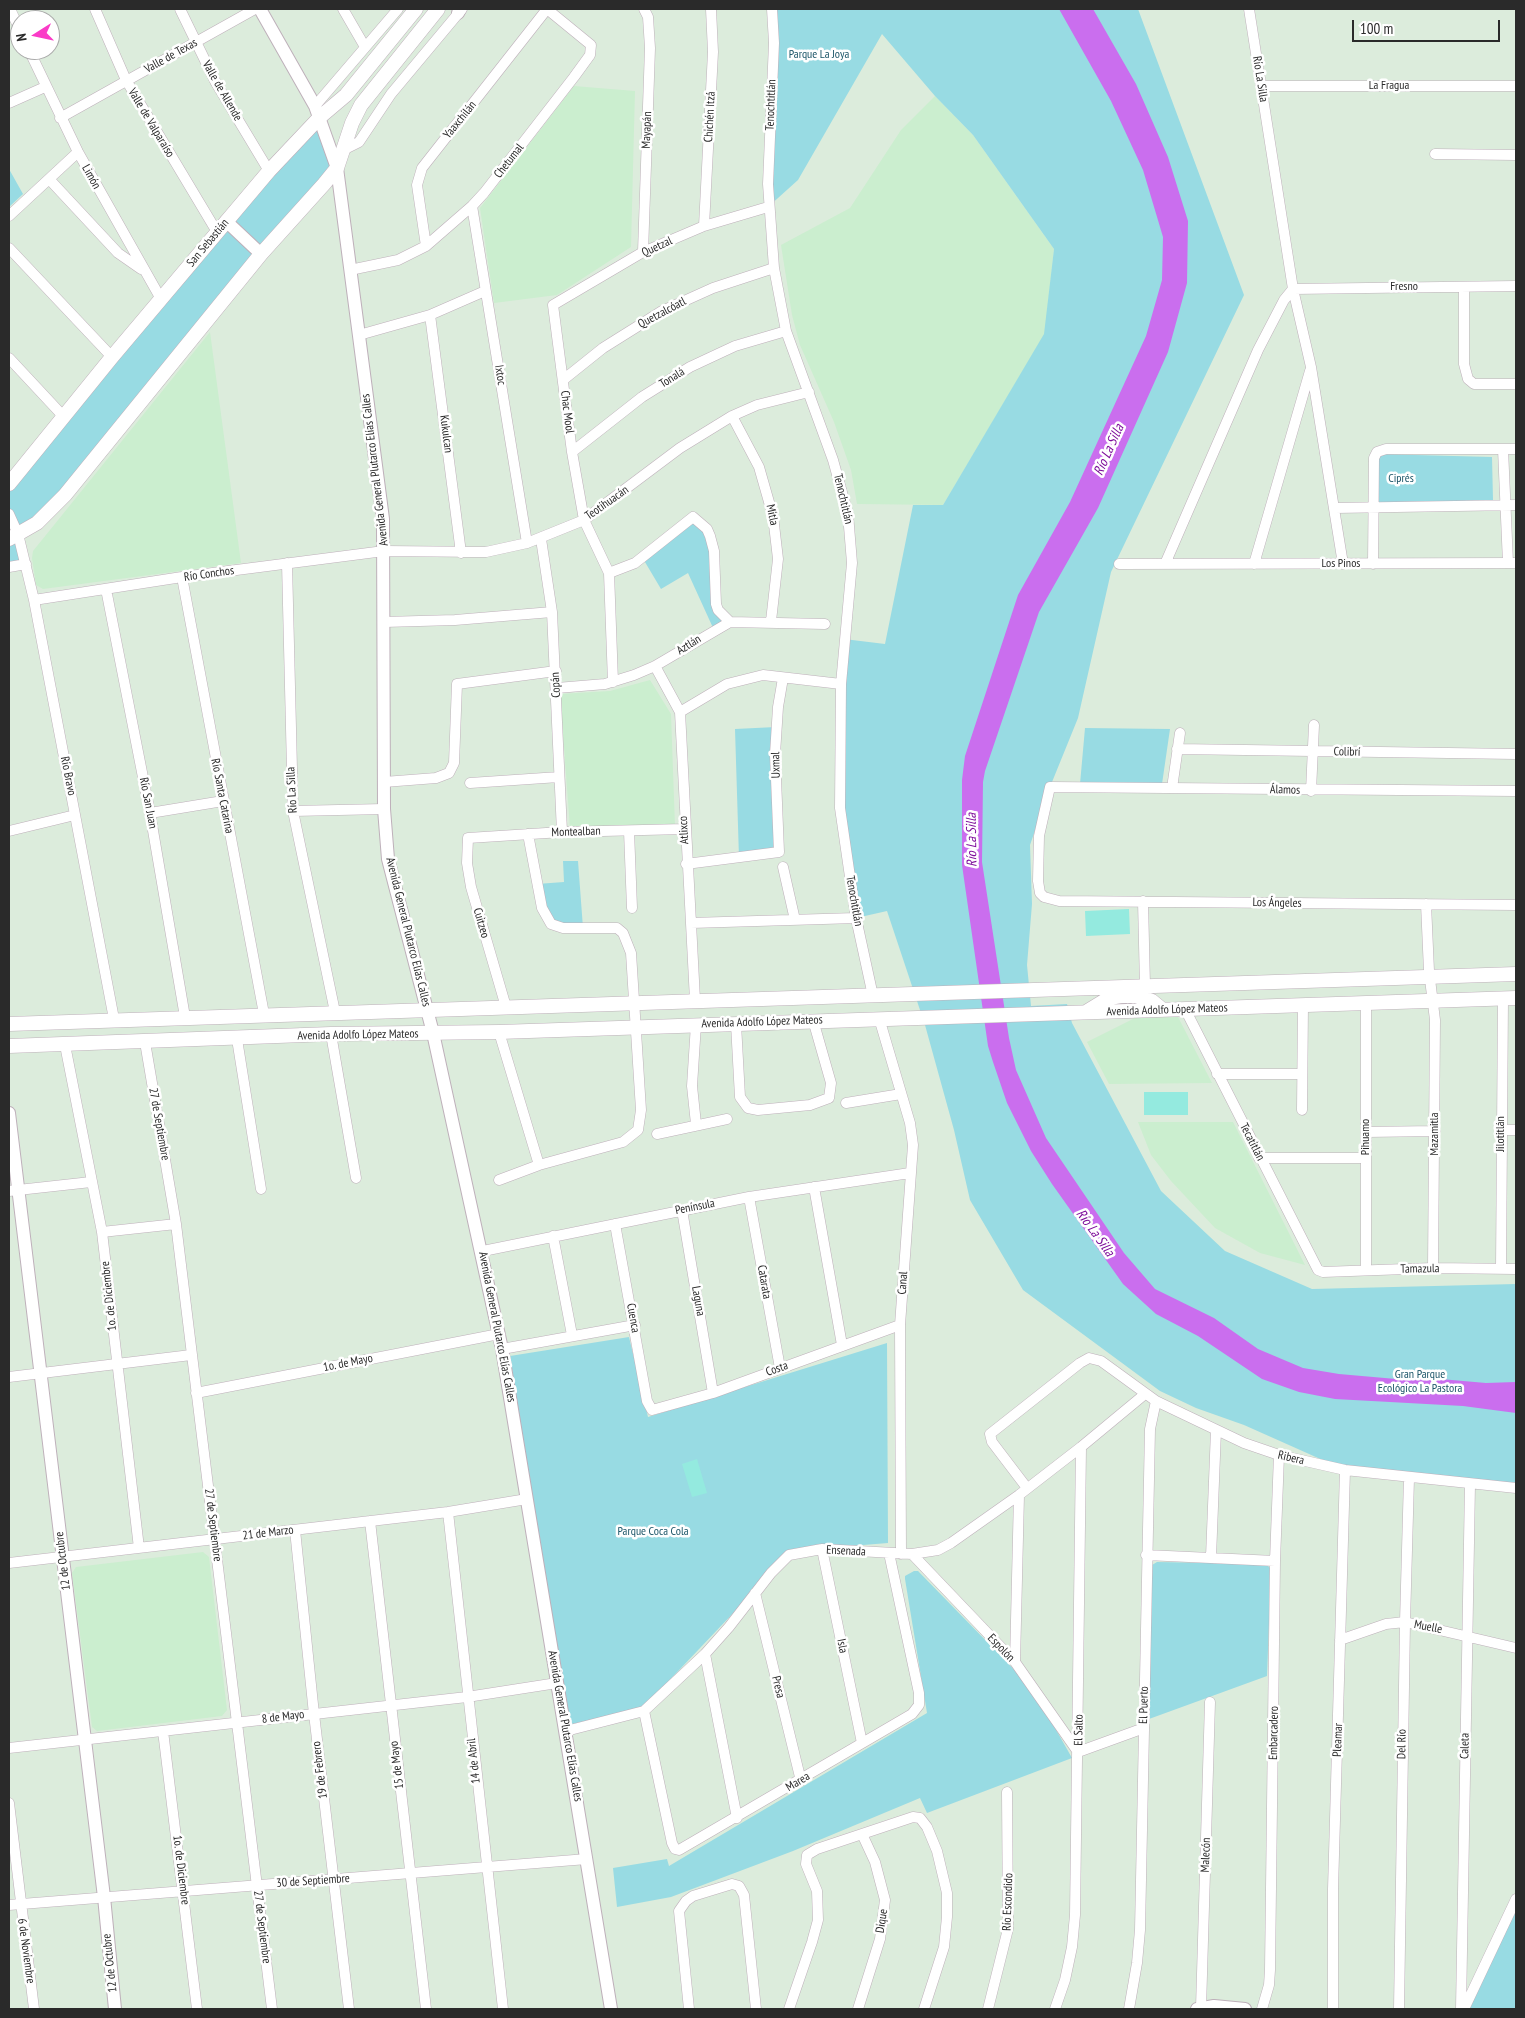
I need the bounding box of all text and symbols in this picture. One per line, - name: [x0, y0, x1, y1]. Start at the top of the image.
- north arrow: [10, 10, 60, 60]
- scale bar: [1355, 10, 1502, 42]
- text: 100 m: [1360, 19, 1393, 38]
- text: N: [12, 32, 31, 43]
- street label: Valle de Texas: [142, 36, 200, 76]
- park label: Parque La Joya: [789, 48, 849, 62]
- street label: Río La Silla: [1249, 55, 1271, 103]
- street label: Valle de Allende: [199, 58, 245, 124]
- street label: Tenochtitlán: [763, 79, 779, 131]
- street label: La Fragua: [1369, 79, 1409, 93]
- street label: Valle de Valparaíso: [125, 86, 177, 160]
- street label: Chichén Itzá: [701, 91, 719, 143]
- street label: Yaaxchilán: [441, 98, 479, 142]
- street label: Mayapán: [639, 111, 655, 149]
- street label: Chetumal: [491, 141, 527, 181]
- street label: Limón: [78, 162, 104, 192]
- street label: San Sebastián: [184, 216, 232, 270]
- street label: Quetzal: [639, 234, 675, 260]
- street label: Fresno: [1390, 280, 1418, 294]
- street label: Quetzalcóatl: [636, 294, 688, 332]
- street label: Ixtoc: [491, 364, 509, 386]
- street label: Tonalá: [657, 365, 687, 391]
- street label: Chac Mool: [557, 390, 577, 434]
- street label: Avenida General Plutarco Elías Calles: [359, 393, 391, 547]
- street label: Kukulcan: [437, 414, 455, 454]
- water label: Río La Silla: [1090, 422, 1128, 478]
- street label: Tenochtitlán: [830, 472, 856, 526]
- park label: Ciprés: [1388, 472, 1414, 486]
- street label: Teotihuacán: [583, 483, 631, 523]
- street label: Mitla: [763, 503, 781, 527]
- street label: Los Pinos: [1322, 557, 1360, 571]
- street label: Río Conchos: [183, 563, 235, 585]
- street label: Aztlán: [674, 632, 704, 658]
- street label: Copán: [548, 672, 564, 698]
- street label: Colibrí: [1333, 745, 1361, 759]
- street label: Uxmal: [769, 752, 783, 778]
- street label: Río Bravo: [57, 755, 79, 797]
- street label: Río Santa Catarina: [208, 757, 236, 835]
- street label: Río La Silla: [284, 766, 300, 814]
- street label: Río San Juan: [136, 776, 160, 830]
- street label: Álamos: [1270, 783, 1300, 797]
- water label: Río La Silla: [963, 813, 981, 867]
- street label: Atlixco: [676, 816, 692, 844]
- street label: Montealban: [551, 824, 601, 840]
- street label: Avenida General Plutarco Elías Calles: [382, 856, 434, 1008]
- street label: Tenochtitlán: [842, 875, 866, 927]
- street label: Los Ángeles: [1252, 895, 1302, 911]
- street label: Cuitzeo: [470, 906, 492, 940]
- street label: Avenida Adolfo López Mateos: [1106, 1001, 1228, 1019]
- street label: Avenida Adolfo López Mateos: [701, 1013, 823, 1031]
- street label: Avenida Adolfo López Mateos: [297, 1027, 419, 1043]
- street label: 27 de Septiembre: [146, 1087, 172, 1161]
- street label: Mazamitla: [1428, 1113, 1442, 1155]
- street label: Jilotitlán: [1494, 1116, 1508, 1152]
- street label: Pihuamo: [1359, 1119, 1373, 1155]
- street label: Tecatitlán: [1236, 1121, 1268, 1163]
- street label: Península: [674, 1196, 716, 1218]
- water label: Río La Silla: [1072, 1206, 1118, 1260]
- street label: Avenida General Plutarco Elías Calles: [475, 1250, 519, 1404]
- street label: 1o. de Diciembre: [98, 1260, 120, 1332]
- street label: Tamazula: [1400, 1261, 1440, 1277]
- street label: Catarata: [754, 1264, 774, 1300]
- street label: Canal: [895, 1271, 911, 1295]
- street label: Laguna: [688, 1285, 708, 1317]
- street label: Cuenca: [623, 1302, 643, 1334]
- street label: 1o. de Mayo: [322, 1351, 374, 1375]
- street label: Costa: [764, 1358, 790, 1380]
- park label: Gran Parque Ecológico La Pastora: [1378, 1368, 1462, 1396]
- street label: Ribera: [1276, 1448, 1306, 1468]
- street label: 27 de Septiembre: [201, 1488, 225, 1562]
- street label: 21 de Marzo: [242, 1523, 294, 1543]
- park label: Parque Coca Cola: [618, 1525, 688, 1539]
- street label: 12 de Octubre: [52, 1531, 74, 1591]
- street label: Ensenada: [826, 1543, 866, 1559]
- street label: Muelle: [1413, 1617, 1443, 1637]
- street label: Espolón: [984, 1631, 1018, 1665]
- street label: Isla: [834, 1638, 850, 1654]
- street label: Avenida General Plutarco Elías Calles: [545, 1649, 585, 1803]
- street label: Presa: [768, 1674, 788, 1700]
- street label: El Puerto: [1136, 1686, 1152, 1724]
- street label: Embarcadero: [1266, 1706, 1282, 1760]
- street label: 8 de Mayo: [261, 1707, 305, 1727]
- street label: El Salto: [1072, 1714, 1086, 1746]
- street label: Pleamar: [1330, 1723, 1346, 1757]
- street label: Del Río: [1395, 1729, 1409, 1759]
- street label: Caleta: [1458, 1733, 1472, 1759]
- street label: 14 de Abril: [464, 1738, 484, 1784]
- street label: 19 de Febrero: [309, 1740, 331, 1800]
- street label: 15 de Mayo: [387, 1740, 407, 1790]
- street label: Marea: [783, 1769, 813, 1795]
- street label: 1o. de Diciembre: [170, 1834, 192, 1906]
- street label: Malecón: [1198, 1837, 1214, 1873]
- street label: 30 de Septiembre: [276, 1871, 350, 1891]
- street label: Río Escondido: [1000, 1873, 1016, 1931]
- street label: 27 de Septiembre: [250, 1890, 274, 1964]
- street label: Dique: [873, 1908, 891, 1934]
- street label: 6 de Noviembre: [14, 1917, 38, 1985]
- street label: 12 de Octubre: [100, 1933, 120, 1993]

